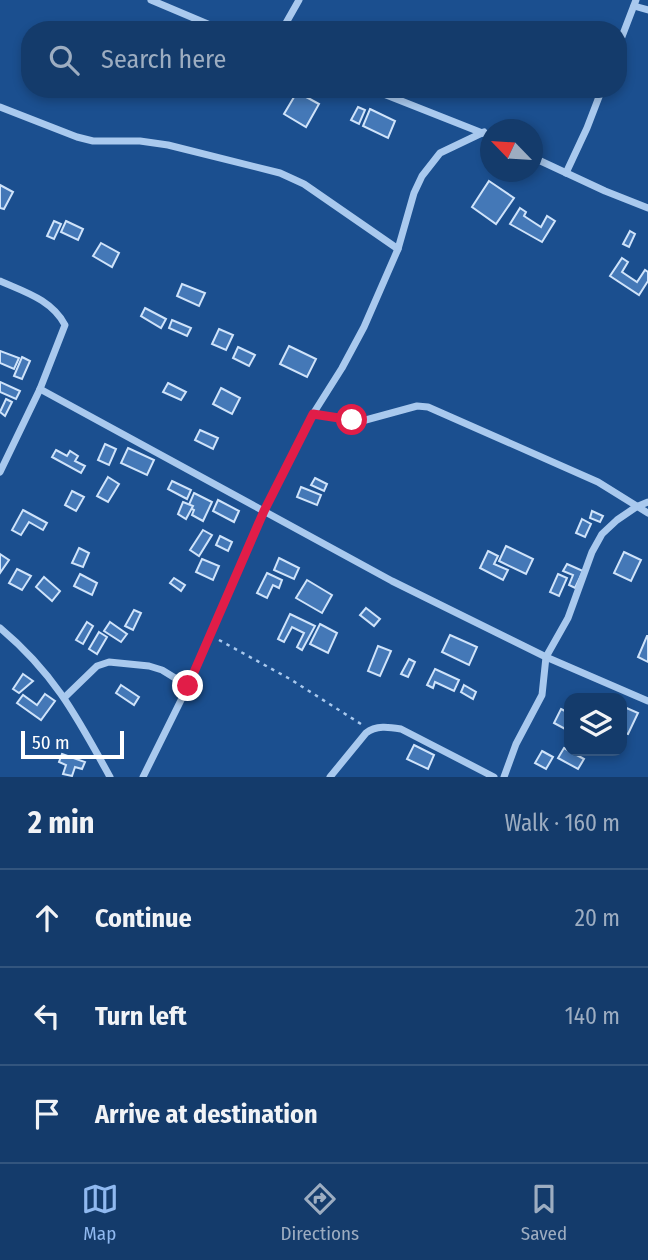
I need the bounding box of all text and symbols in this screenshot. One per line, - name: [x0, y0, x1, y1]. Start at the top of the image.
- search box: [21, 21, 627, 98]
- icon: search: [45, 41, 83, 79]
- text: Search here: [101, 44, 226, 75]
- north arrow: [480, 119, 543, 182]
- route start: [336, 404, 367, 435]
- route end: [172, 670, 203, 701]
- map controls: [564, 693, 627, 756]
- button: layers: [564, 693, 627, 756]
- scale bar: [21, 728, 124, 760]
- text: 50 m: [32, 731, 70, 754]
- text: 2 min: [28, 805, 95, 841]
- text: Walk · 160 m: [504, 809, 620, 837]
- icon: ahead: [28, 899, 66, 937]
- text: Continue: [95, 903, 192, 934]
- text: 20 m: [575, 904, 620, 932]
- icon: left: [28, 997, 66, 1035]
- text: Turn left: [95, 1001, 187, 1032]
- text: 140 m: [565, 1002, 620, 1030]
- icon: arrive: [28, 1095, 66, 1133]
- text: Arrive at destination: [95, 1099, 318, 1130]
- tab: Map: [81, 1180, 119, 1245]
- tab: Directions: [281, 1180, 359, 1245]
- tab: Saved: [521, 1180, 567, 1245]

